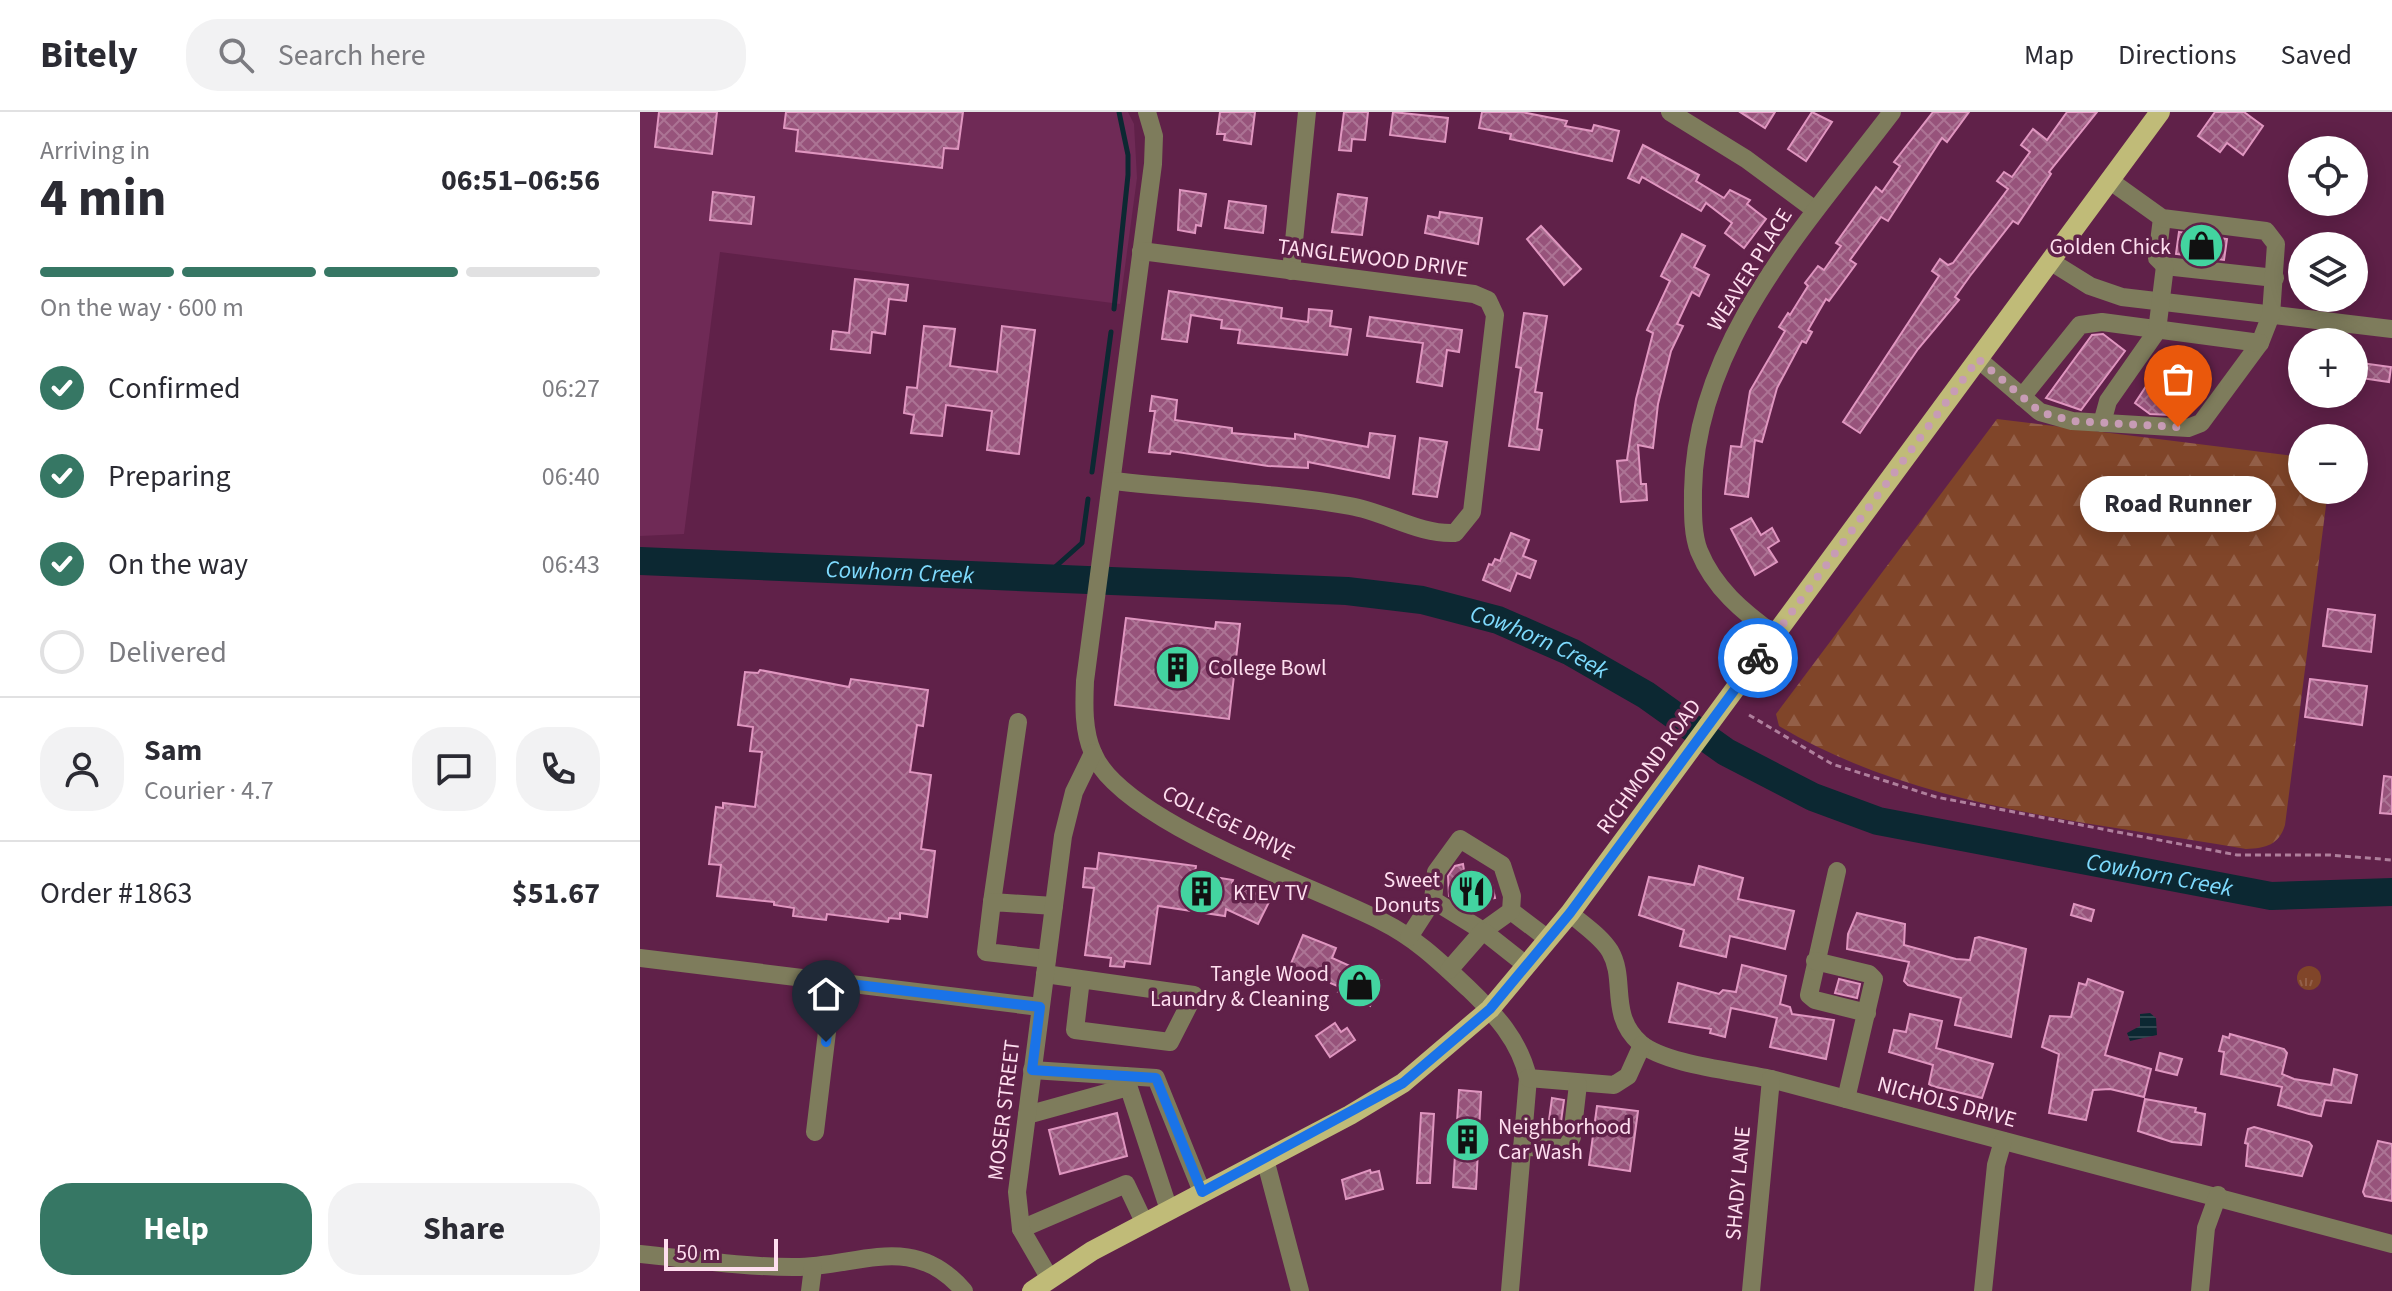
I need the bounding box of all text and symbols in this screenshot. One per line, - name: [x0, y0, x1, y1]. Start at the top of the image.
- search box: [186, 19, 746, 91]
- text: Bitely: [40, 28, 138, 82]
- icon: search: [214, 33, 258, 77]
- text: Search here: [278, 34, 426, 77]
- text: Map: [2024, 35, 2074, 75]
- text: Directions: [2118, 35, 2237, 75]
- text: Saved: [2281, 35, 2352, 75]
- text: Arriving in: [40, 132, 150, 169]
- map controls: [2288, 136, 2368, 504]
- button: locate: [2288, 136, 2368, 216]
- text: 06:51–06:56: [441, 159, 600, 202]
- text: 4 min: [40, 162, 167, 236]
- street label: WEAVER PLACE: [1699, 202, 1800, 337]
- shop icon: Golden Chick: [2178, 222, 2226, 270]
- street label: TANGLEWOOD DRIVE: [1276, 230, 1470, 286]
- place label: Golden Chick: [2049, 231, 2171, 263]
- button: layers: [2288, 232, 2368, 312]
- text: On the way · 600 m: [40, 289, 244, 326]
- button: +: [2288, 328, 2368, 408]
- pin: [2144, 345, 2212, 427]
- icon: bag: [2156, 357, 2200, 401]
- icon: check: [40, 366, 84, 410]
- text: Confirmed: [108, 367, 241, 410]
- text: 06:27: [542, 370, 600, 407]
- button: −: [2288, 424, 2368, 504]
- icon: check: [40, 454, 84, 498]
- text: Preparing: [108, 455, 231, 498]
- text: 06:40: [542, 458, 600, 495]
- callout: Road Runner: [2080, 475, 2276, 531]
- text: Road Runner: [2104, 485, 2252, 522]
- icon: check: [40, 542, 84, 586]
- text: On the way: [108, 543, 248, 586]
- text: 06:43: [542, 546, 600, 583]
- water label: Cowhorn Creek: [825, 552, 975, 593]
- water label: Cowhorn Creek: [1466, 596, 1615, 688]
- courier: [1718, 618, 1798, 698]
- text: Delivered: [108, 631, 227, 674]
- icon: bike: [1736, 636, 1780, 680]
- building icon: College Bowl: [1153, 643, 1201, 691]
- place label: College Bowl: [1208, 652, 1327, 684]
- street label: RICHMOND ROAD: [1589, 692, 1709, 841]
- button: person: [40, 727, 124, 811]
- button: chat: [412, 727, 496, 811]
- button: phone: [516, 727, 600, 811]
- text: Sam: [144, 729, 202, 772]
- text: Courier · 4.7: [144, 772, 274, 809]
- street label: COLLEGE DRIVE: [1157, 777, 1300, 869]
- water label: Cowhorn Creek: [2083, 844, 2236, 906]
- place label: Sweet Donuts: [1374, 864, 1441, 921]
- building icon: KTEV TV: [1178, 868, 1226, 916]
- restaurant icon: Sweet Donuts: [1447, 868, 1495, 916]
- text: Order #1863: [40, 872, 193, 915]
- text: $51.67: [512, 872, 600, 915]
- place label: KTEV TV: [1233, 877, 1308, 909]
- place label: Tangle Wood Laundry & Cleaning: [1150, 958, 1329, 1015]
- pin: [792, 960, 860, 1042]
- shop icon: Tangle Wood Laundry & Cleaning: [1336, 962, 1384, 1010]
- icon: home: [804, 972, 848, 1016]
- street label: MOSER STREET: [979, 1038, 1029, 1182]
- street label: NICHOLS DRIVE: [1874, 1068, 2020, 1136]
- place label: Neighborhood Car Wash: [1498, 1111, 1631, 1168]
- building icon: Neighborhood Car Wash: [1443, 1115, 1491, 1163]
- street label: SHADY LANE: [1717, 1125, 1759, 1242]
- button: Help: [40, 1183, 312, 1275]
- button: Share: [328, 1183, 600, 1275]
- scale bar: [664, 1235, 778, 1271]
- text: 50 m: [676, 1237, 721, 1269]

